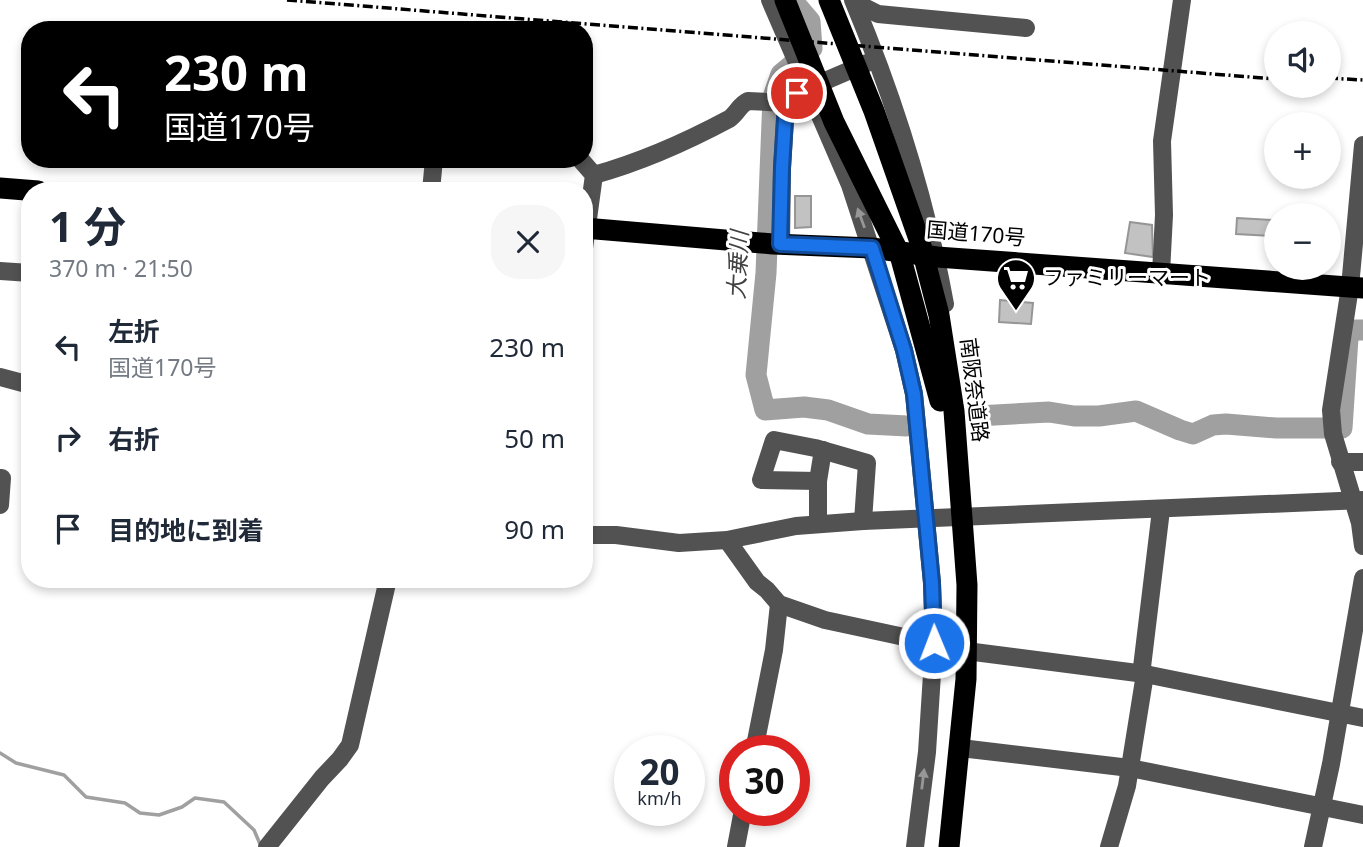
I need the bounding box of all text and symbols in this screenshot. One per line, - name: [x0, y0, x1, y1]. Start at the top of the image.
- map controls: [1264, 21, 1341, 280]
- button: sound: [1264, 21, 1341, 98]
- text: 230 m: [164, 39, 309, 105]
- icon: left: [49, 49, 140, 140]
- pin: [767, 63, 827, 123]
- icon: arrive: [778, 74, 816, 112]
- text: 国道170号: [164, 105, 315, 148]
- button: +: [1264, 112, 1341, 189]
- text: 1 分: [49, 197, 126, 254]
- button: −: [1264, 203, 1341, 280]
- button: close: [491, 205, 565, 279]
- one-way arrow: [855, 207, 866, 228]
- street label: 国道170号: [926, 215, 1027, 251]
- water label: 大乗川: [719, 227, 755, 300]
- text: 370 m · 21:50: [49, 252, 193, 284]
- supermarket icon: ファミリーマート: [995, 257, 1037, 312]
- place label: ファミリーマート: [1043, 263, 1211, 291]
- text: 左折: [108, 313, 160, 349]
- icon: left: [49, 328, 87, 366]
- text: 230 m: [489, 329, 565, 365]
- street label: 南阪奈道路: [955, 336, 995, 444]
- text: 国道170号: [108, 351, 216, 383]
- icon: right: [49, 419, 87, 457]
- text: 50 m: [504, 420, 565, 456]
- text: 右折: [108, 421, 160, 457]
- icon: arrive: [49, 510, 87, 548]
- text: 90 m: [504, 511, 565, 547]
- text: 目的地に到着: [108, 512, 264, 548]
- position arrow: [897, 606, 971, 680]
- speed limit sign: 30: [719, 735, 810, 826]
- text: 20: [639, 748, 680, 795]
- one-way arrow: [918, 768, 929, 790]
- text: km/h: [637, 786, 682, 810]

